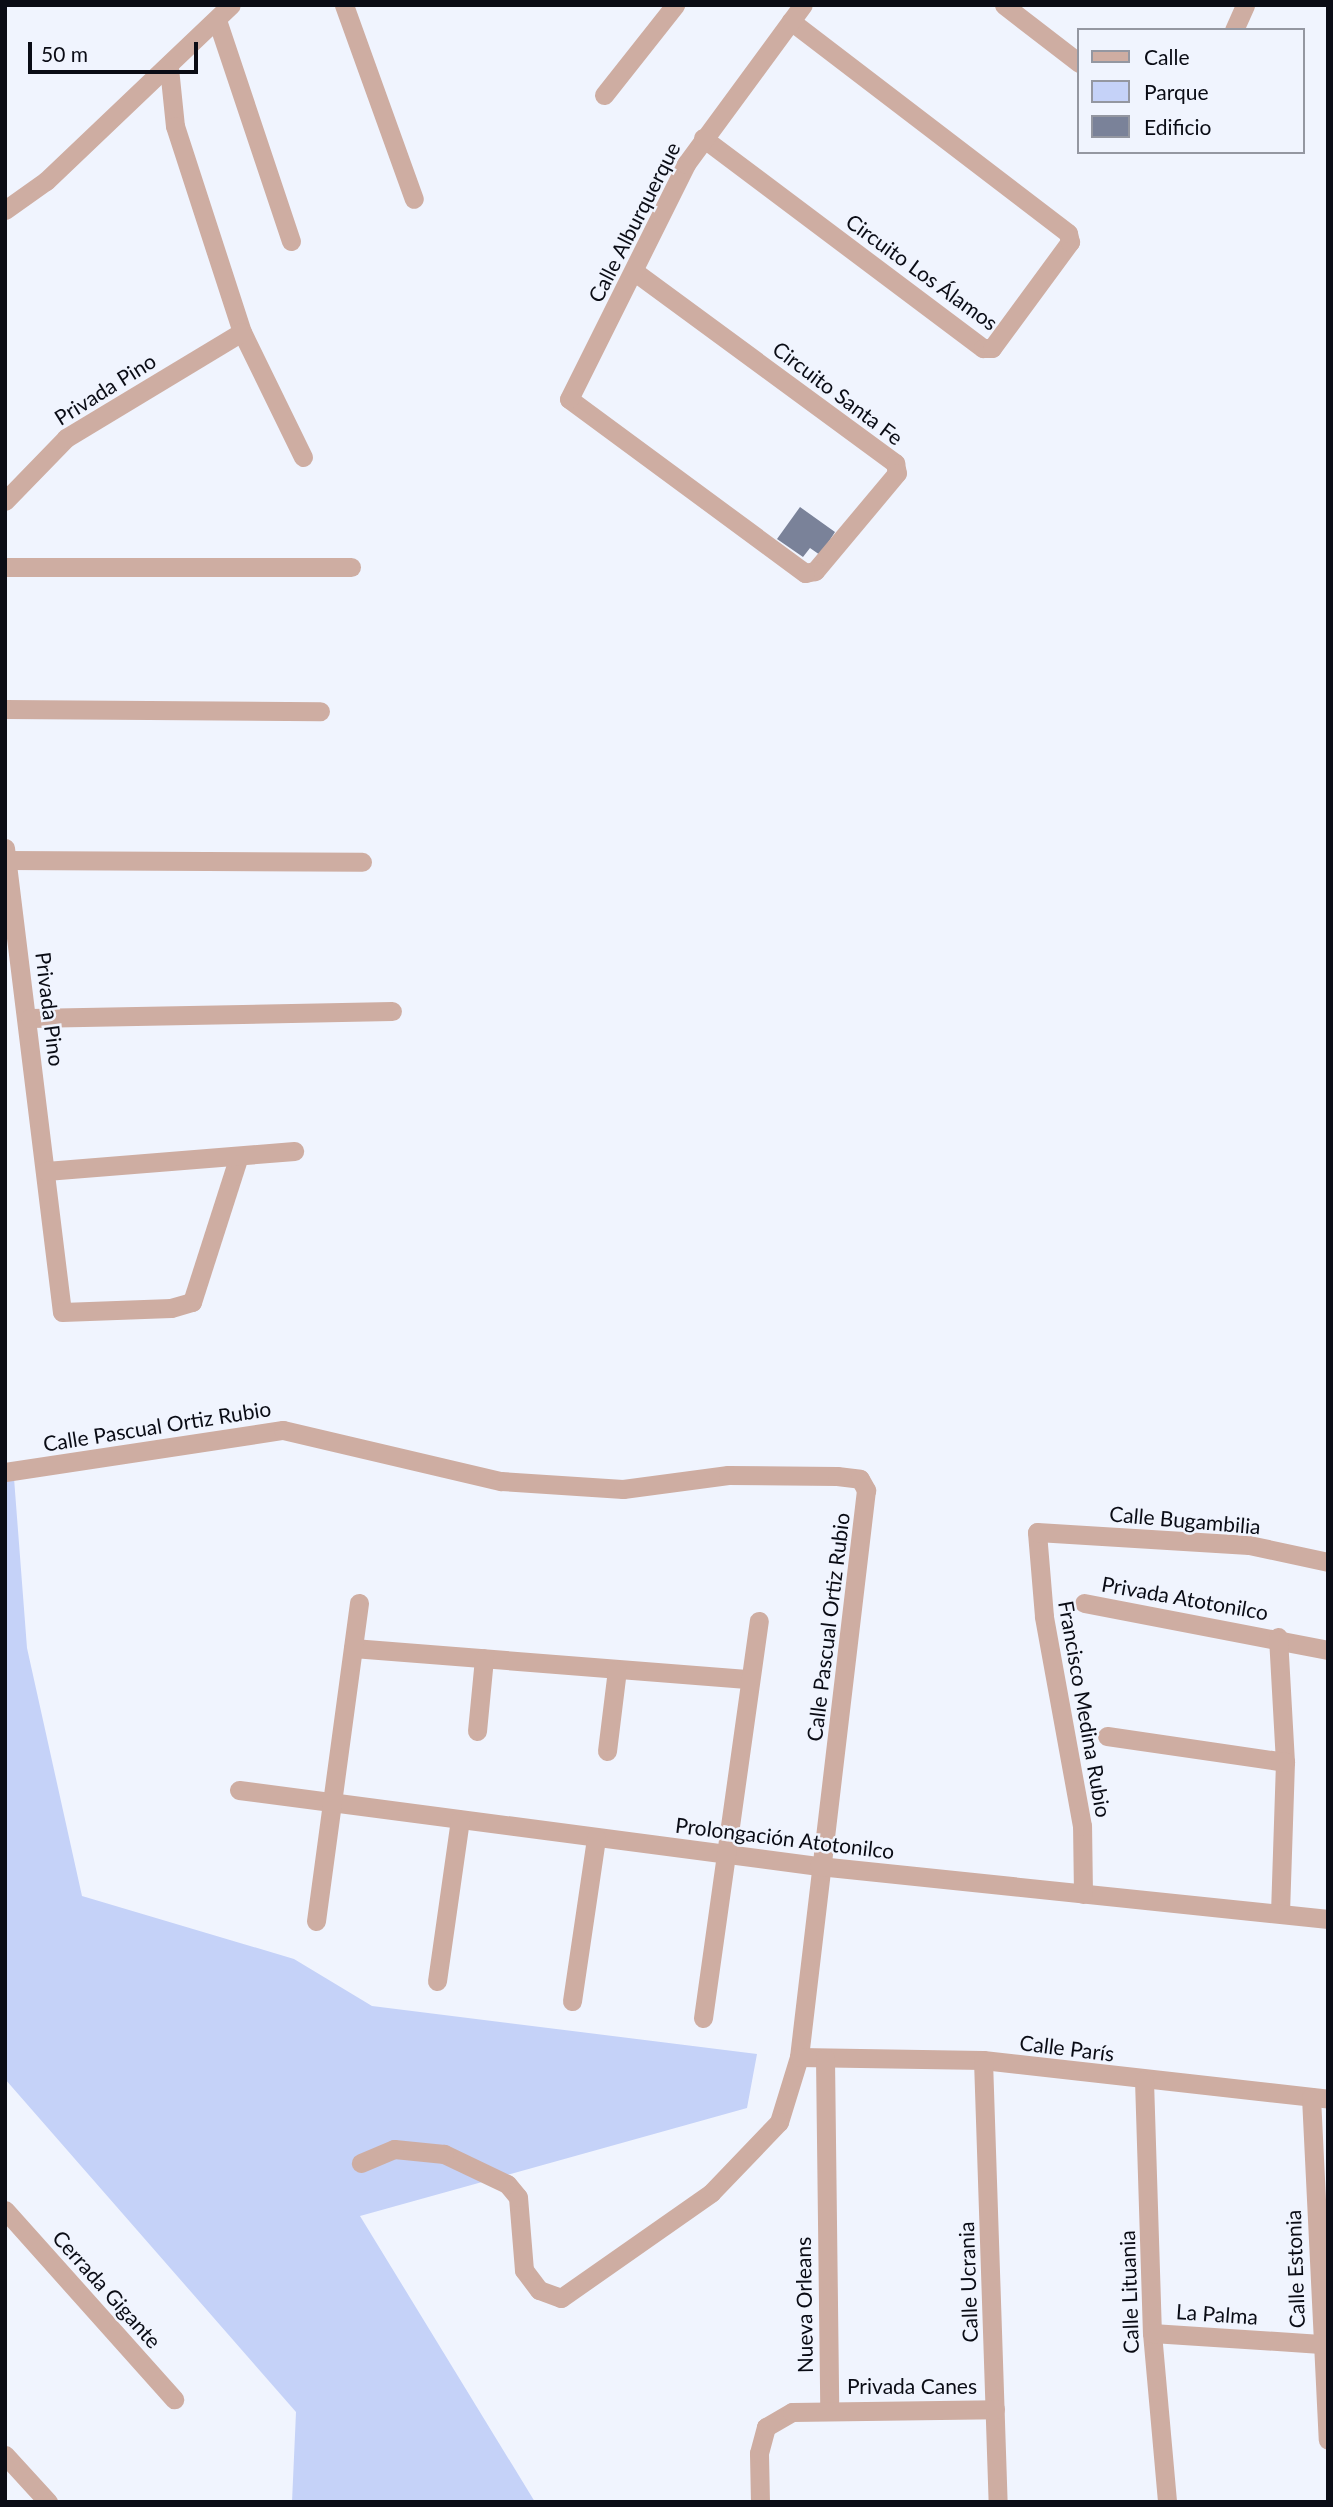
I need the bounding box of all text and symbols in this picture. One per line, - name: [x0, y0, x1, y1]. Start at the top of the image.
- scale bar: [32, 28, 201, 72]
- legend: [1078, 28, 1305, 154]
- text: 50 m: [41, 41, 88, 66]
- text: Calle: [1144, 44, 1189, 69]
- text: Parque: [1144, 79, 1209, 104]
- text: Edificio: [1144, 114, 1211, 139]
- street label: Calle Alburquerque: [583, 137, 685, 307]
- street label: Circuito Los Álamos: [841, 208, 1003, 336]
- street label: Circuito Santa Fe: [768, 336, 908, 450]
- street label: Privada Pino: [50, 348, 160, 430]
- street label: Privada Pino: [30, 950, 70, 1068]
- street label: Calle Pascual Ortiz Rubio: [41, 1396, 273, 1456]
- street label: Calle Bugambilia: [1108, 1501, 1262, 1539]
- street label: Calle Pascual Ortiz Rubio: [801, 1511, 855, 1743]
- street label: Privada Atotonilco: [1099, 1571, 1271, 1625]
- street label: Francisco Medina Rubio: [1054, 1599, 1116, 1819]
- street label: Prolongación Atotonilco: [674, 1812, 896, 1864]
- street label: Calle París: [1018, 2030, 1116, 2066]
- street label: Calle Estonia: [1280, 2209, 1310, 2329]
- street label: Calle Ucrania: [953, 2221, 983, 2343]
- street label: Cerrada Gigante: [48, 2225, 166, 2353]
- street label: Calle Lituania: [1114, 2230, 1144, 2354]
- street label: Nueva Orleans: [790, 2237, 818, 2373]
- street label: La Palma: [1175, 2299, 1259, 2329]
- street label: Privada Canes: [847, 2373, 977, 2399]

